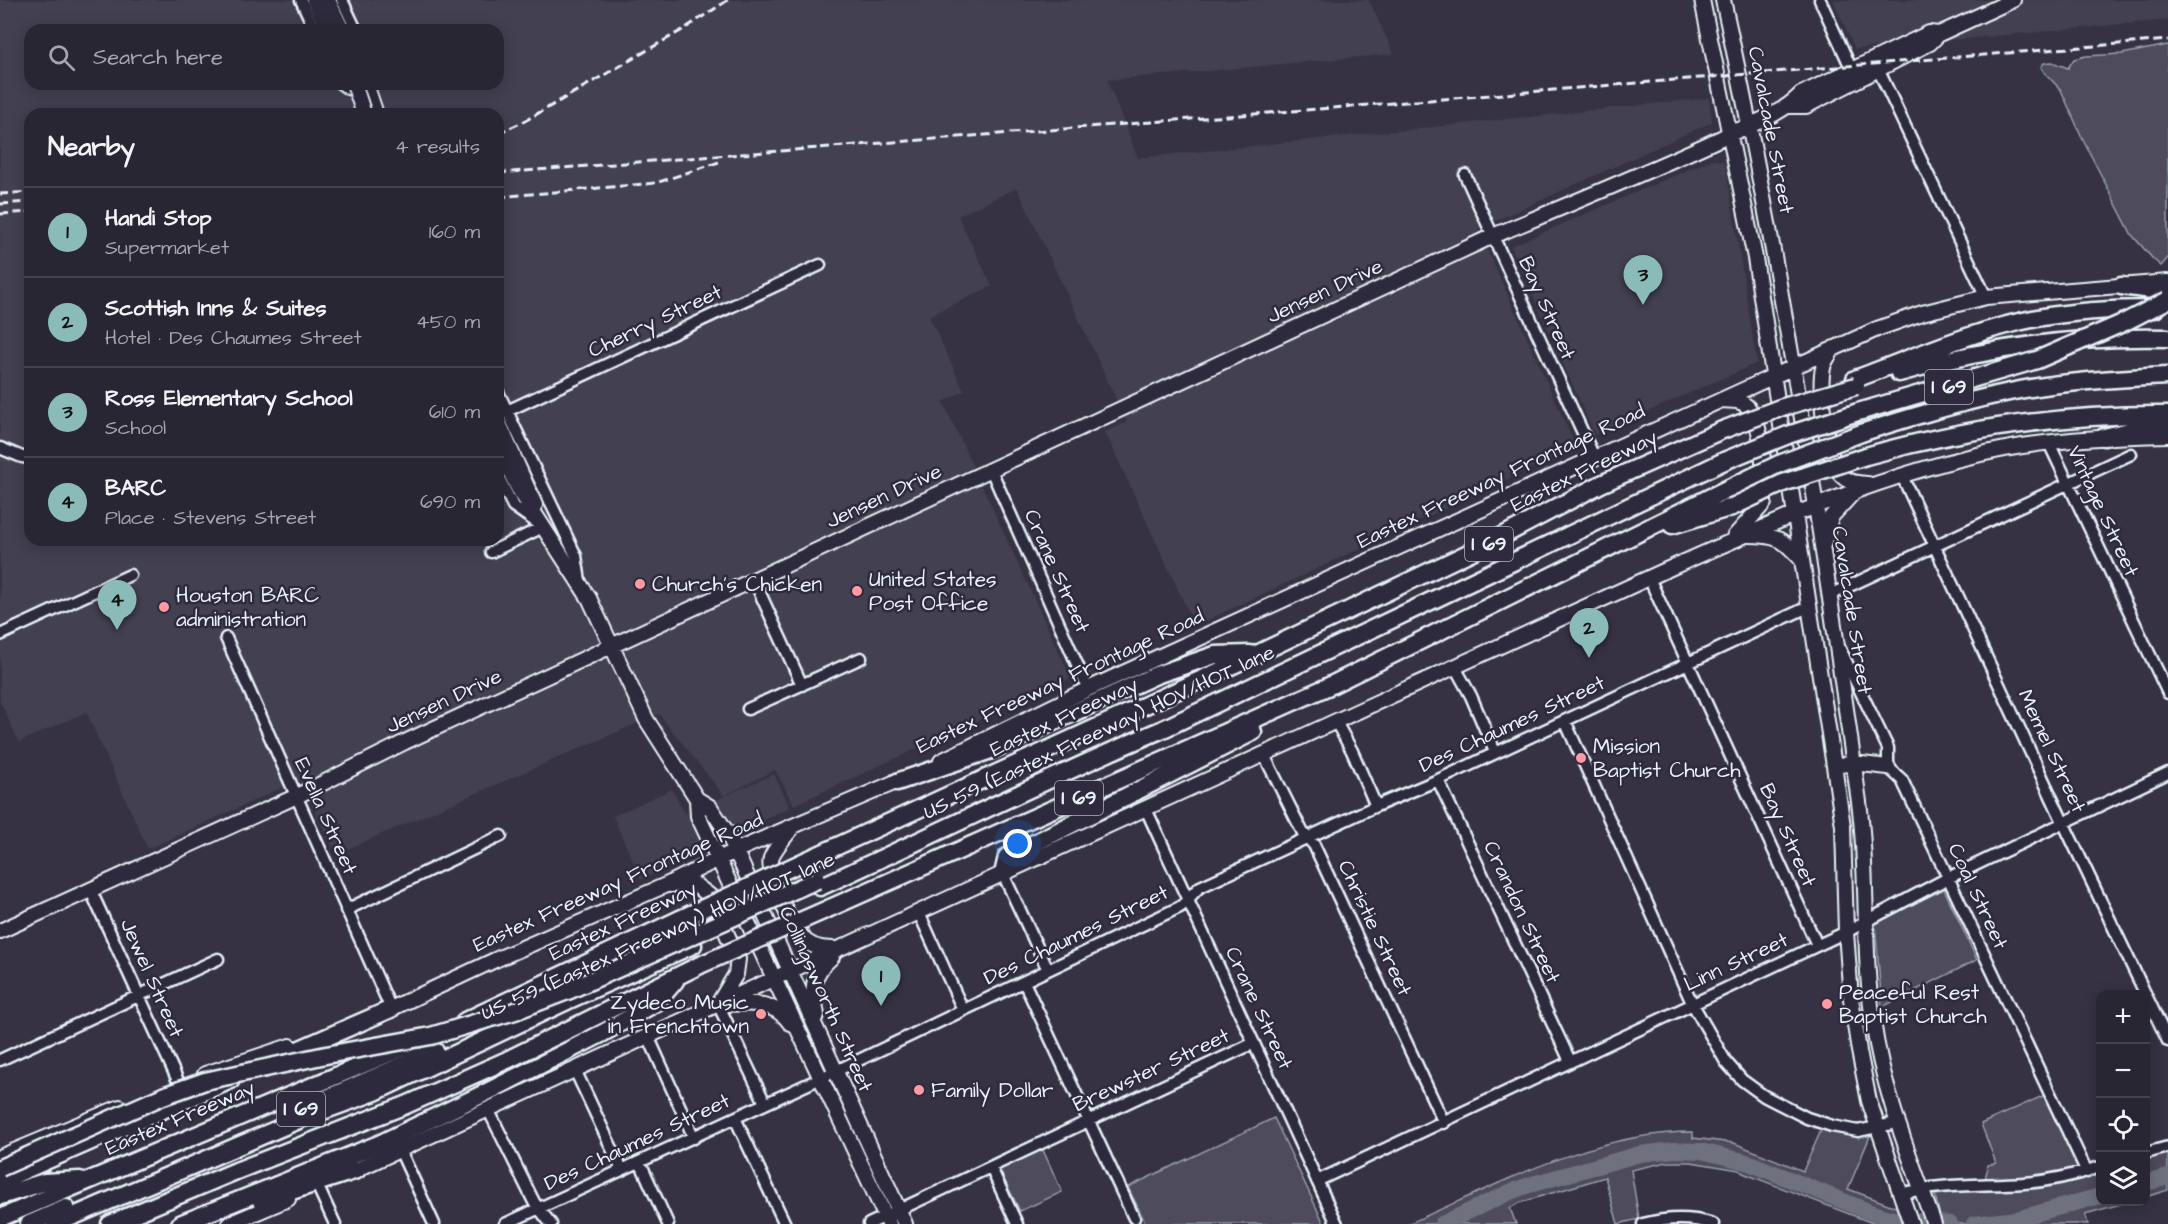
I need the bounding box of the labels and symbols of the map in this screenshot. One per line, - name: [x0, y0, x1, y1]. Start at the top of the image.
- street label: Cavalcade Street: [1741, 44, 1802, 217]
- street label: Jensen Drive: [1262, 252, 1388, 330]
- street label: Bay Street: [1509, 252, 1583, 366]
- pin: 3: [1624, 256, 1662, 305]
- street label: Cherry Street: [583, 277, 728, 366]
- road number: I 69: [1925, 370, 1973, 404]
- street label: Eastex Freeway Frontage Road: [1352, 396, 1651, 557]
- street label: Eastex Freeway: [1506, 423, 1663, 521]
- street label: Vintage Street: [2058, 441, 2146, 583]
- street label: Jensen Drive: [821, 457, 947, 535]
- street label: Crane Street: [1017, 505, 1097, 638]
- street label: Cavalcade Street: [1824, 524, 1880, 697]
- road number: I 69: [1465, 527, 1513, 561]
- place label: United States Post Office: [869, 565, 997, 618]
- place label: Church's Chicken: [652, 570, 822, 599]
- marker: Church's Chicken: [633, 577, 647, 591]
- pin: 4: [98, 580, 136, 630]
- place label: Houston BARC administration: [176, 581, 319, 634]
- marker: United States Post Office: [850, 584, 864, 598]
- marker: Houston BARC administration: [157, 600, 171, 614]
- street label: Eastex Freeway Frontage Road: [912, 603, 1208, 759]
- pin: 2: [1570, 608, 1608, 658]
- street label: US 59 (Eastex Freeway) HOV/HOT lane: [919, 638, 1280, 828]
- street label: Jensen Drive: [381, 662, 507, 740]
- street label: Des Chaumes Street: [1414, 668, 1610, 780]
- street label: Eastex Freeway: [986, 672, 1142, 762]
- street label: Memel Street: [2011, 685, 2093, 818]
- place label: Mission Baptist Church: [1593, 732, 1741, 786]
- marker: Mission Baptist Church: [1574, 751, 1588, 765]
- street label: Evella Street: [287, 753, 365, 880]
- street label: Bay Street: [1750, 779, 1824, 893]
- road number: I 69: [1055, 781, 1103, 815]
- street label: Eastex Freeway Frontage Road: [469, 806, 767, 958]
- your location: [1003, 829, 1032, 858]
- street label: Crandon Street: [1476, 836, 1568, 988]
- street label: Coal Street: [1941, 838, 2015, 954]
- street label: US 59 (Eastex Freeway) HOV/HOT lane: [476, 845, 840, 1029]
- street label: Christie Street: [1331, 855, 1419, 1001]
- street label: Eastex Freeway: [545, 876, 701, 966]
- street label: Des Chaumes Street: [979, 877, 1174, 992]
- street label: Collingsworth Street: [770, 901, 880, 1098]
- street label: Jewel Street: [113, 914, 191, 1043]
- street label: Linn Street: [1679, 925, 1793, 999]
- street label: Crane Street: [1218, 942, 1300, 1074]
- pin: 1: [862, 956, 900, 1006]
- place label: Peaceful Rest Baptist Church: [1839, 978, 1987, 1032]
- place label: Zydeco Music in Frenchtown: [607, 988, 749, 1041]
- marker: Peaceful Rest Baptist Church: [1820, 997, 1834, 1011]
- marker: Zydeco Music in Frenchtown: [754, 1007, 768, 1021]
- street label: Brewster Street: [1068, 1021, 1235, 1119]
- street label: Eastex Freeway: [101, 1073, 260, 1164]
- place label: Family Dollar: [931, 1076, 1054, 1107]
- marker: Family Dollar: [912, 1083, 926, 1097]
- street label: Des Chaumes Street: [539, 1086, 735, 1198]
- road number: I 69: [277, 1092, 325, 1126]

